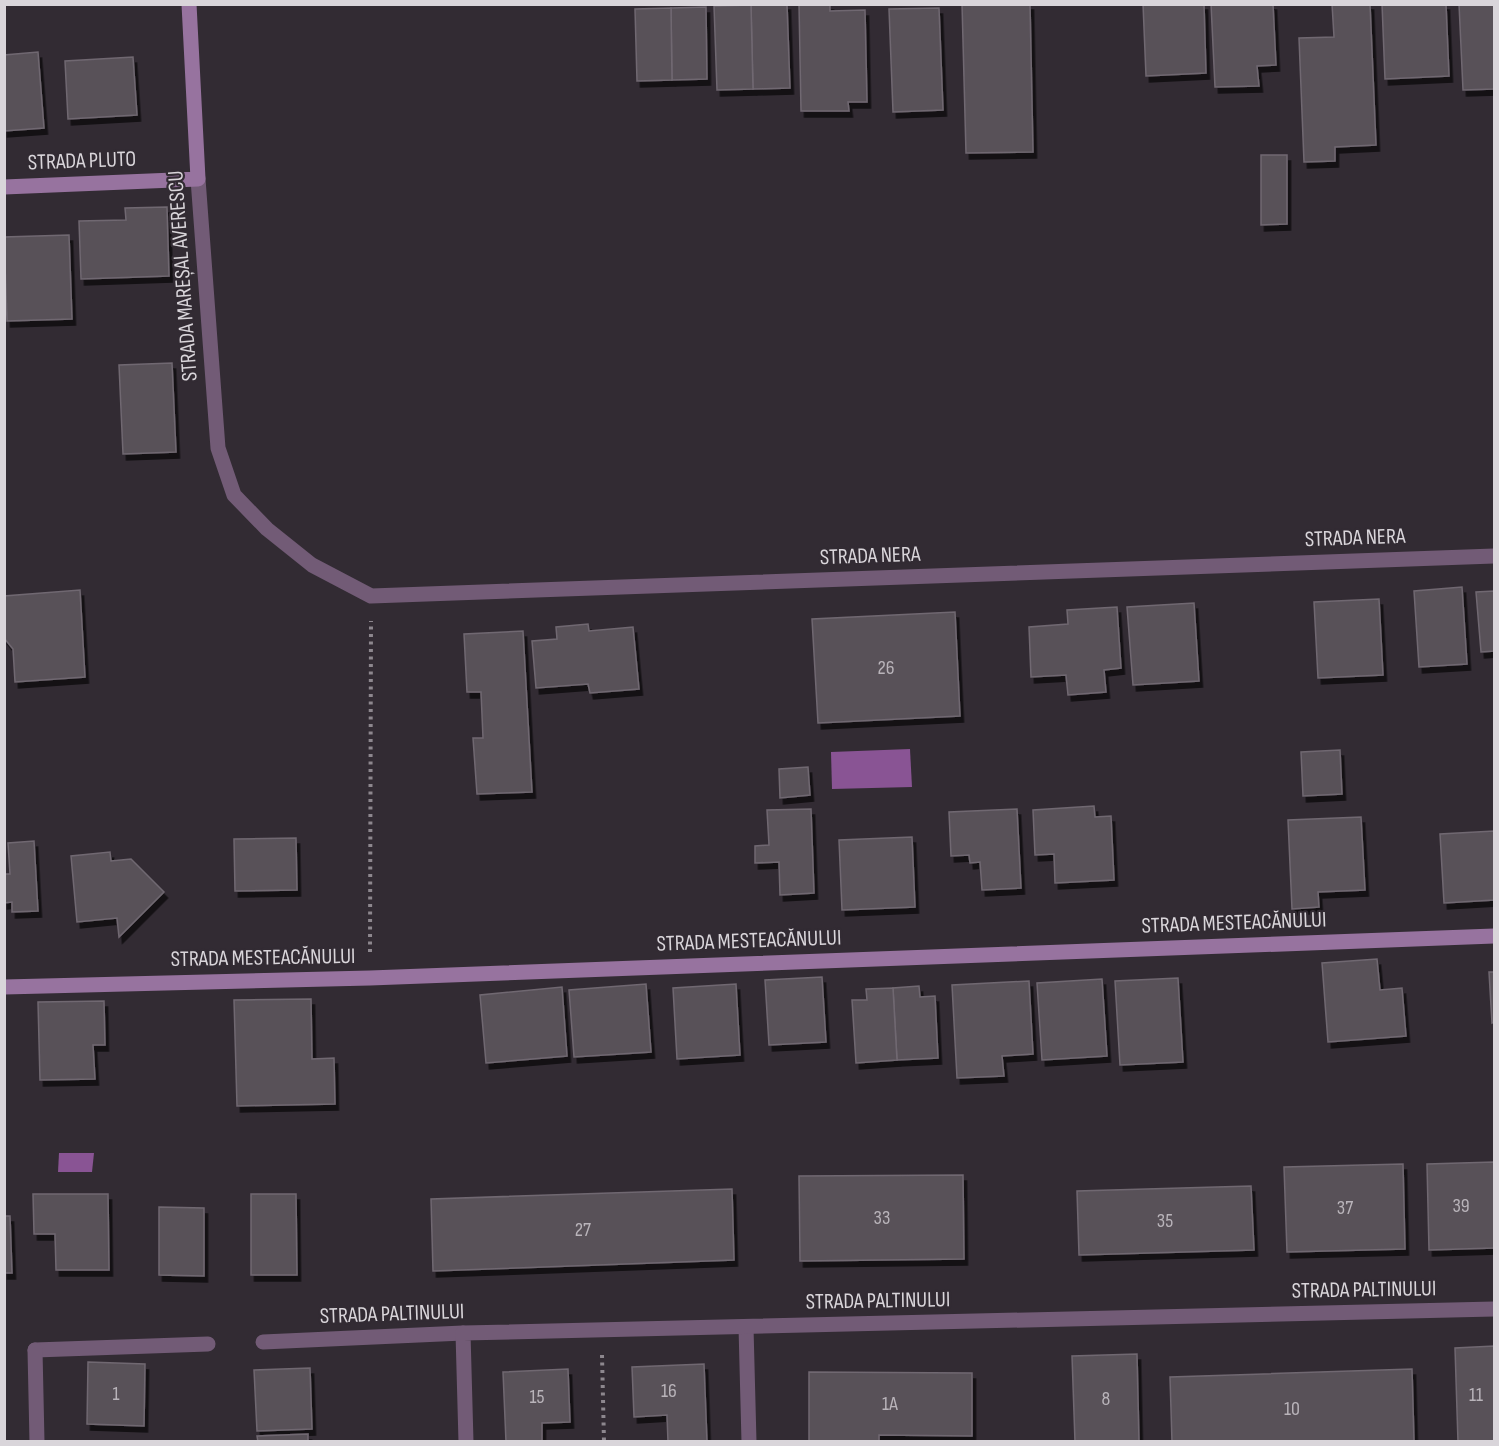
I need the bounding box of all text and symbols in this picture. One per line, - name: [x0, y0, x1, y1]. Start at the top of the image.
- street label: STRADA PLUTO: [27, 146, 137, 176]
- street label: STRADA MAREȘAL AVERESCU: [162, 170, 204, 382]
- street label: STRADA NERA: [1304, 523, 1406, 553]
- street label: STRADA NERA: [819, 541, 921, 571]
- house number: 26: [878, 656, 895, 680]
- street label: STRADA MESTEACĂNULUI: [1141, 906, 1327, 940]
- street label: STRADA MESTEACĂNULUI: [656, 924, 842, 958]
- street label: STRADA MESTEACĂNULUI: [170, 943, 356, 973]
- house number: 39: [1452, 1194, 1470, 1218]
- house number: 37: [1337, 1196, 1353, 1220]
- house number: 33: [874, 1206, 890, 1230]
- house number: 35: [1157, 1209, 1173, 1233]
- house number: 27: [575, 1218, 591, 1242]
- street label: STRADA PALTINULUI: [1291, 1275, 1437, 1305]
- street label: STRADA PALTINULUI: [805, 1286, 951, 1316]
- street label: STRADA PALTINULUI: [319, 1298, 465, 1330]
- house number: 16: [661, 1379, 677, 1403]
- house number: 1: [113, 1382, 120, 1406]
- house number: 11: [1469, 1383, 1483, 1407]
- house number: 15: [529, 1385, 545, 1409]
- house number: 8: [1102, 1387, 1110, 1411]
- house number: 1A: [882, 1392, 898, 1416]
- house number: 10: [1284, 1397, 1300, 1421]

